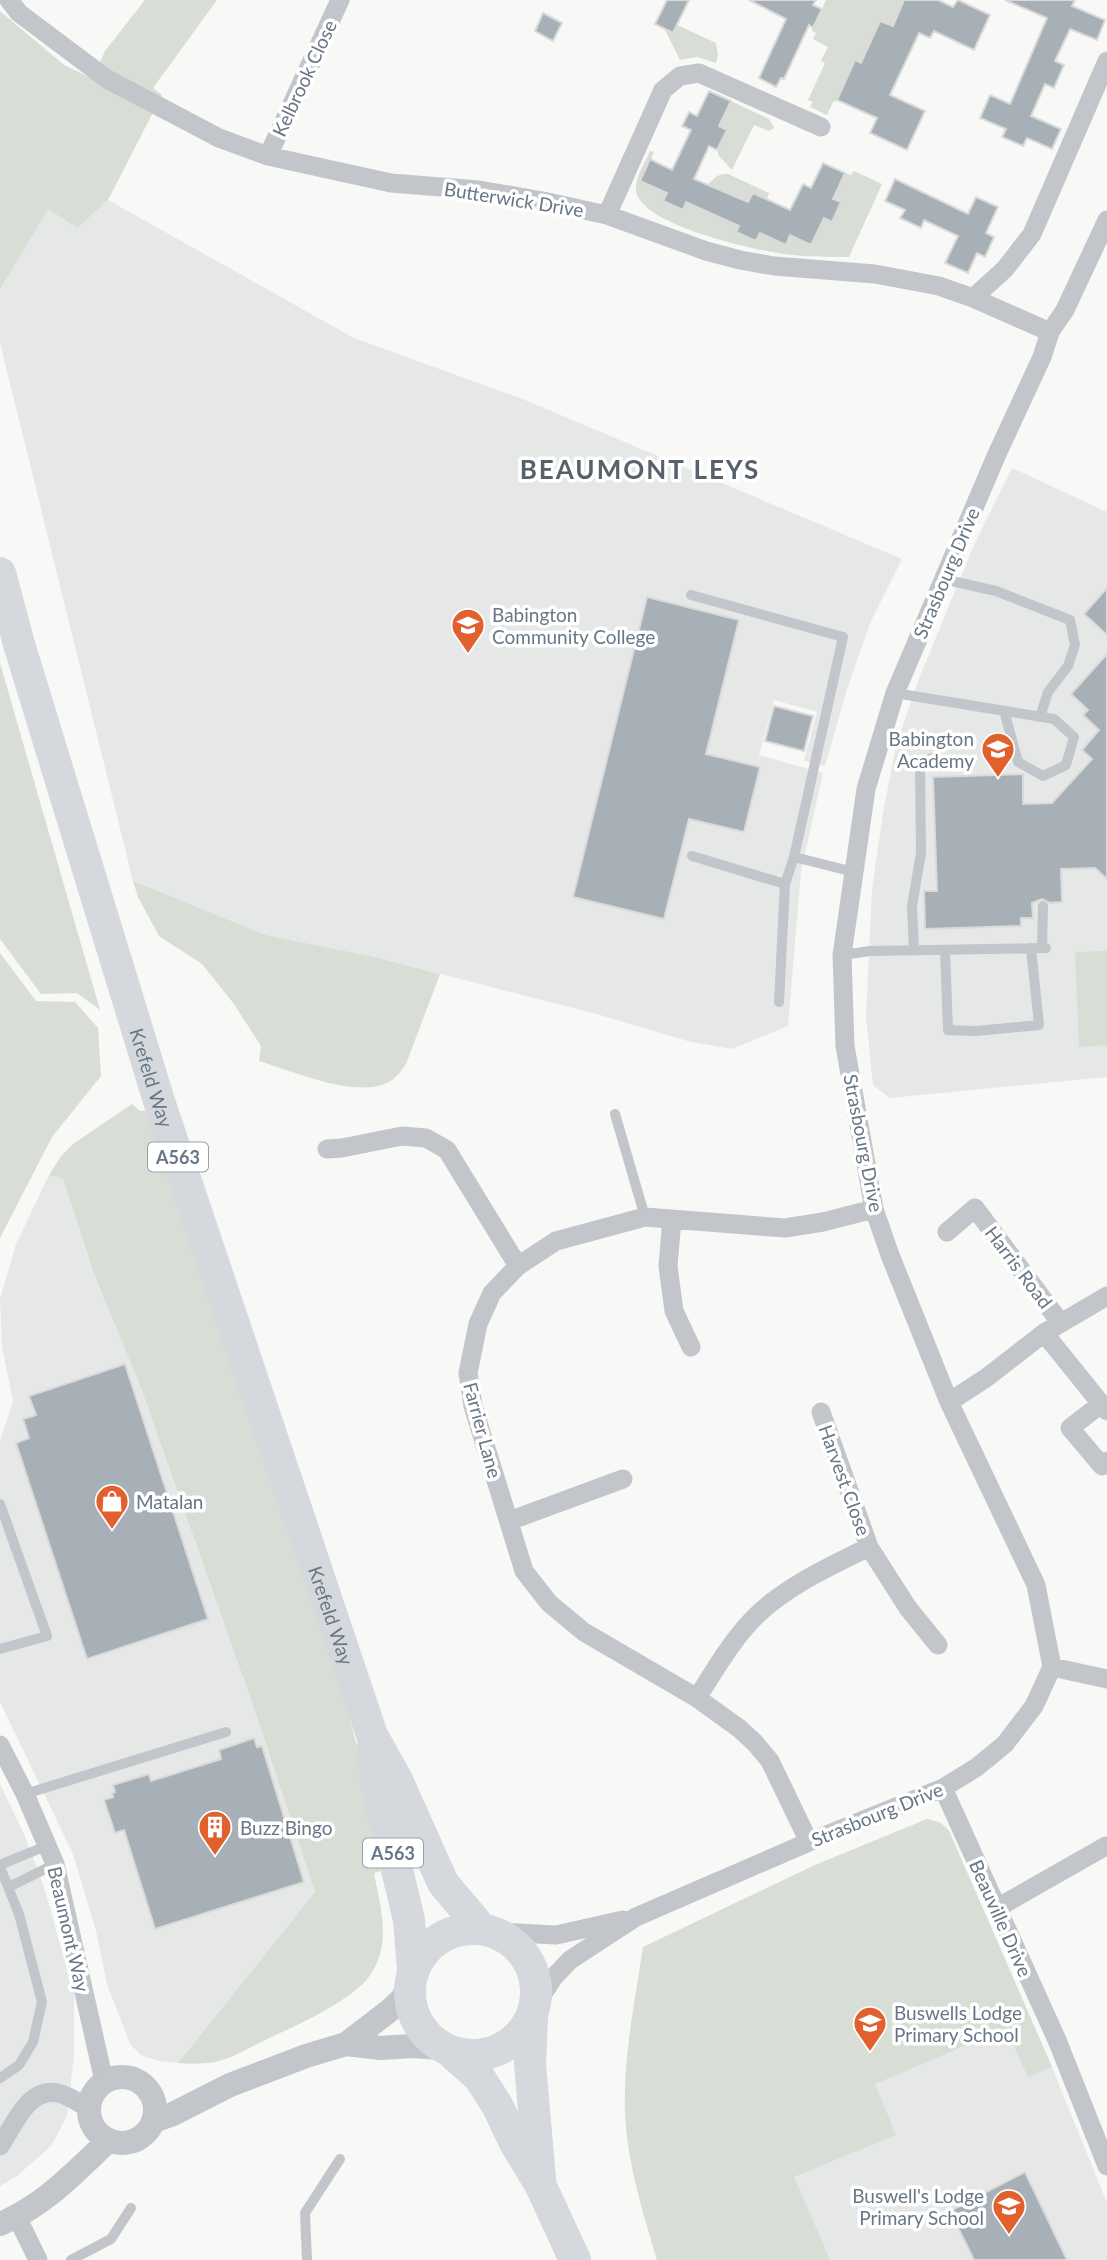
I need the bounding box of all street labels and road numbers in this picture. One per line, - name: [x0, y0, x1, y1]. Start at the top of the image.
- street label: Kelbrook Close: [267, 16, 341, 140]
- street label: Butterwick Drive: [443, 177, 585, 221]
- street label: Strasbourg Drive: [908, 504, 984, 642]
- street label: Krefeld Way: [126, 1025, 179, 1130]
- street label: Strasbourg Drive: [839, 1072, 889, 1214]
- road number: A563: [148, 1142, 208, 1172]
- street label: Harris Road: [981, 1221, 1057, 1313]
- street label: Farrier Lane: [459, 1379, 507, 1481]
- street label: Harvest Close: [814, 1421, 876, 1539]
- street label: Krefeld Way: [305, 1563, 359, 1668]
- street label: Strasbourg Drive: [808, 1777, 946, 1851]
- road number: A563: [363, 1839, 423, 1868]
- street label: Beauville Drive: [965, 1856, 1037, 1980]
- street label: Beaumont Way: [43, 1864, 95, 1994]

